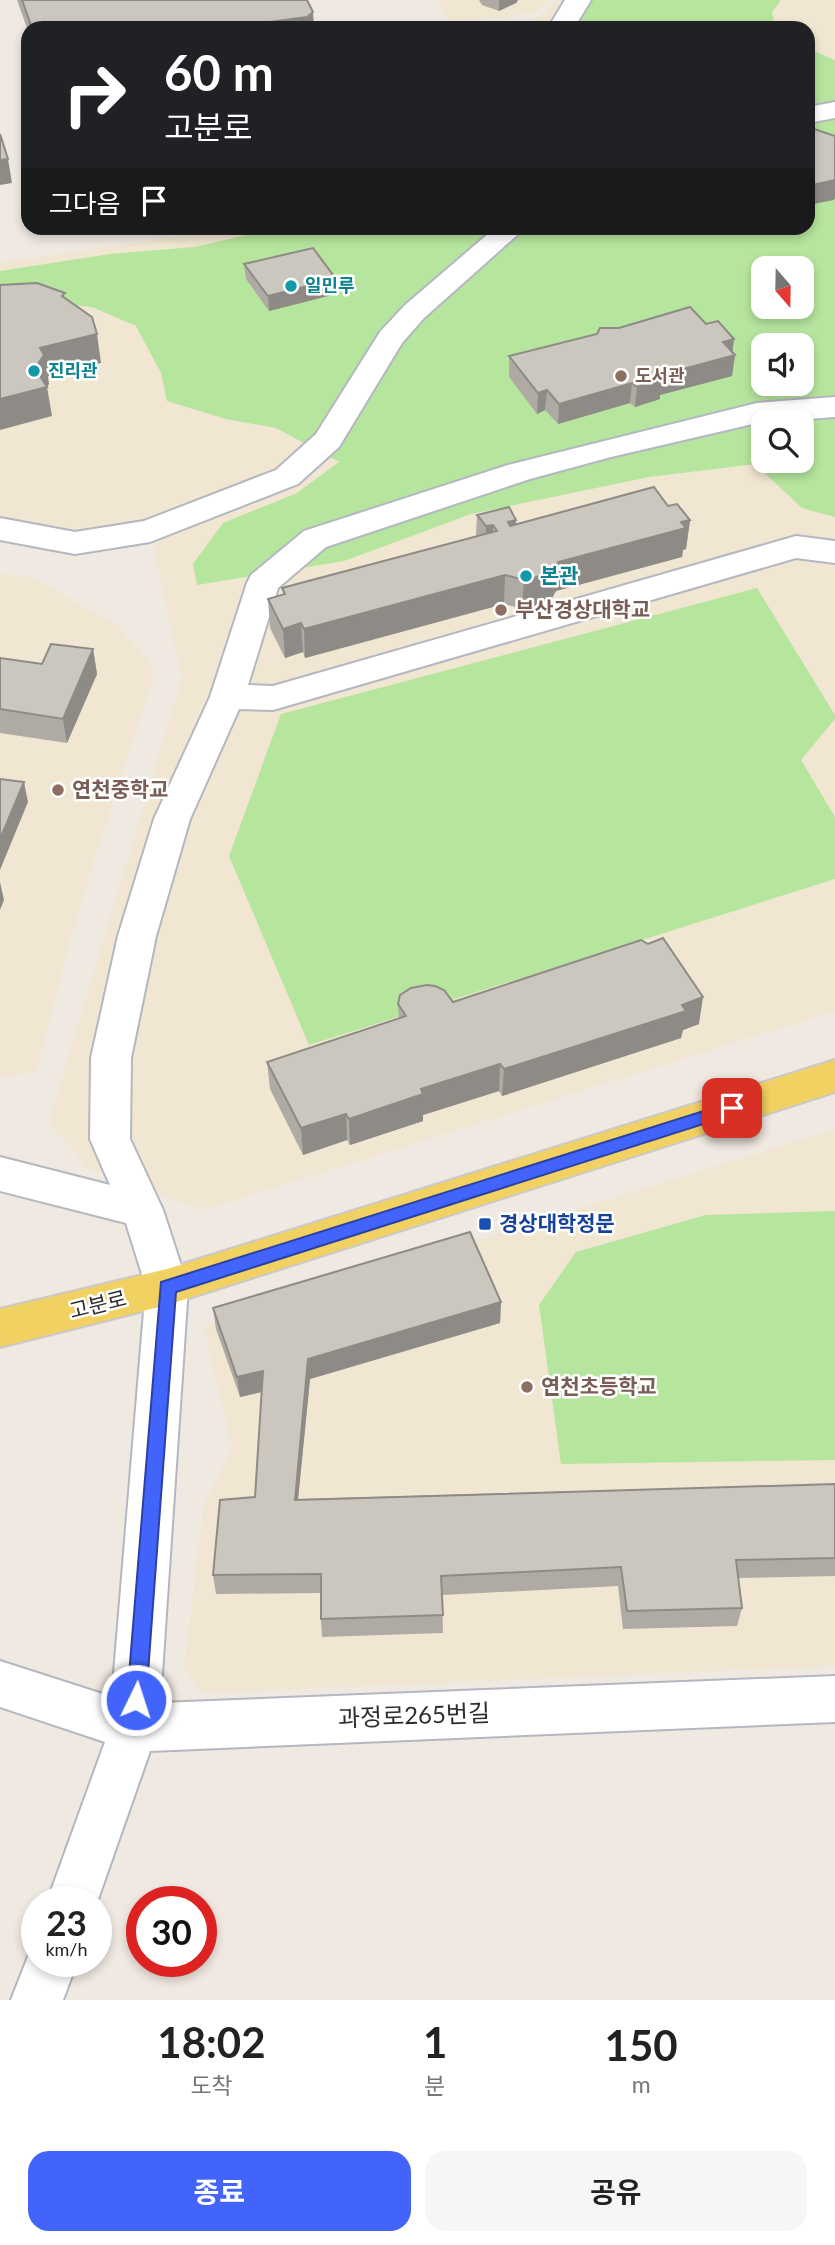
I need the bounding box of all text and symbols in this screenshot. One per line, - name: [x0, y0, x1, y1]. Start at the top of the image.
- text: 60 m: [164, 43, 274, 101]
- icon: right: [49, 49, 140, 140]
- text: 고분로: [164, 107, 252, 146]
- icon: arrive: [135, 182, 173, 220]
- text: 그다음: [49, 187, 121, 219]
- north arrow: [751, 256, 814, 318]
- map controls: [751, 256, 814, 473]
- place label: 일민루: [305, 274, 355, 296]
- marker: 일민루: [283, 278, 299, 294]
- button: sound: [751, 333, 814, 396]
- place label: 진리관: [48, 359, 98, 381]
- marker: 진리관: [26, 363, 42, 379]
- place label: 도서관: [635, 364, 685, 386]
- marker: 도서관: [613, 368, 629, 384]
- button: search: [751, 410, 814, 473]
- place label: 본관: [540, 562, 579, 587]
- marker: 본관: [518, 568, 534, 584]
- place label: 부산경상대학교: [515, 596, 650, 621]
- marker: 부산경상대학교: [493, 602, 509, 618]
- place label: 연천중학교: [72, 776, 169, 801]
- marker: 연천중학교: [50, 782, 66, 798]
- pin: [702, 1078, 762, 1138]
- icon: arrive: [713, 1089, 751, 1127]
- place label: 경상대학정문: [499, 1210, 615, 1235]
- marker: 경상대학정문: [477, 1216, 493, 1232]
- street label: 고분로: [66, 1284, 129, 1323]
- place label: 연천초등학교: [541, 1373, 657, 1398]
- marker: 연천초등학교: [519, 1379, 535, 1395]
- position arrow: [99, 1663, 173, 1737]
- street label: 과정로265번길: [337, 1697, 490, 1732]
- speed limit sign: 30: [126, 1886, 217, 1977]
- text: 23: [46, 1901, 87, 1943]
- text: km/h: [45, 1938, 88, 1960]
- text: 18:02: [157, 2017, 266, 2067]
- text: 1: [423, 2017, 447, 2067]
- text: 150: [605, 2020, 678, 2070]
- text: m: [632, 2070, 651, 2098]
- text: 도착: [190, 2071, 233, 2099]
- text: 분: [424, 2071, 446, 2099]
- button: 종료: [28, 2151, 411, 2231]
- button: 공유: [425, 2151, 807, 2231]

